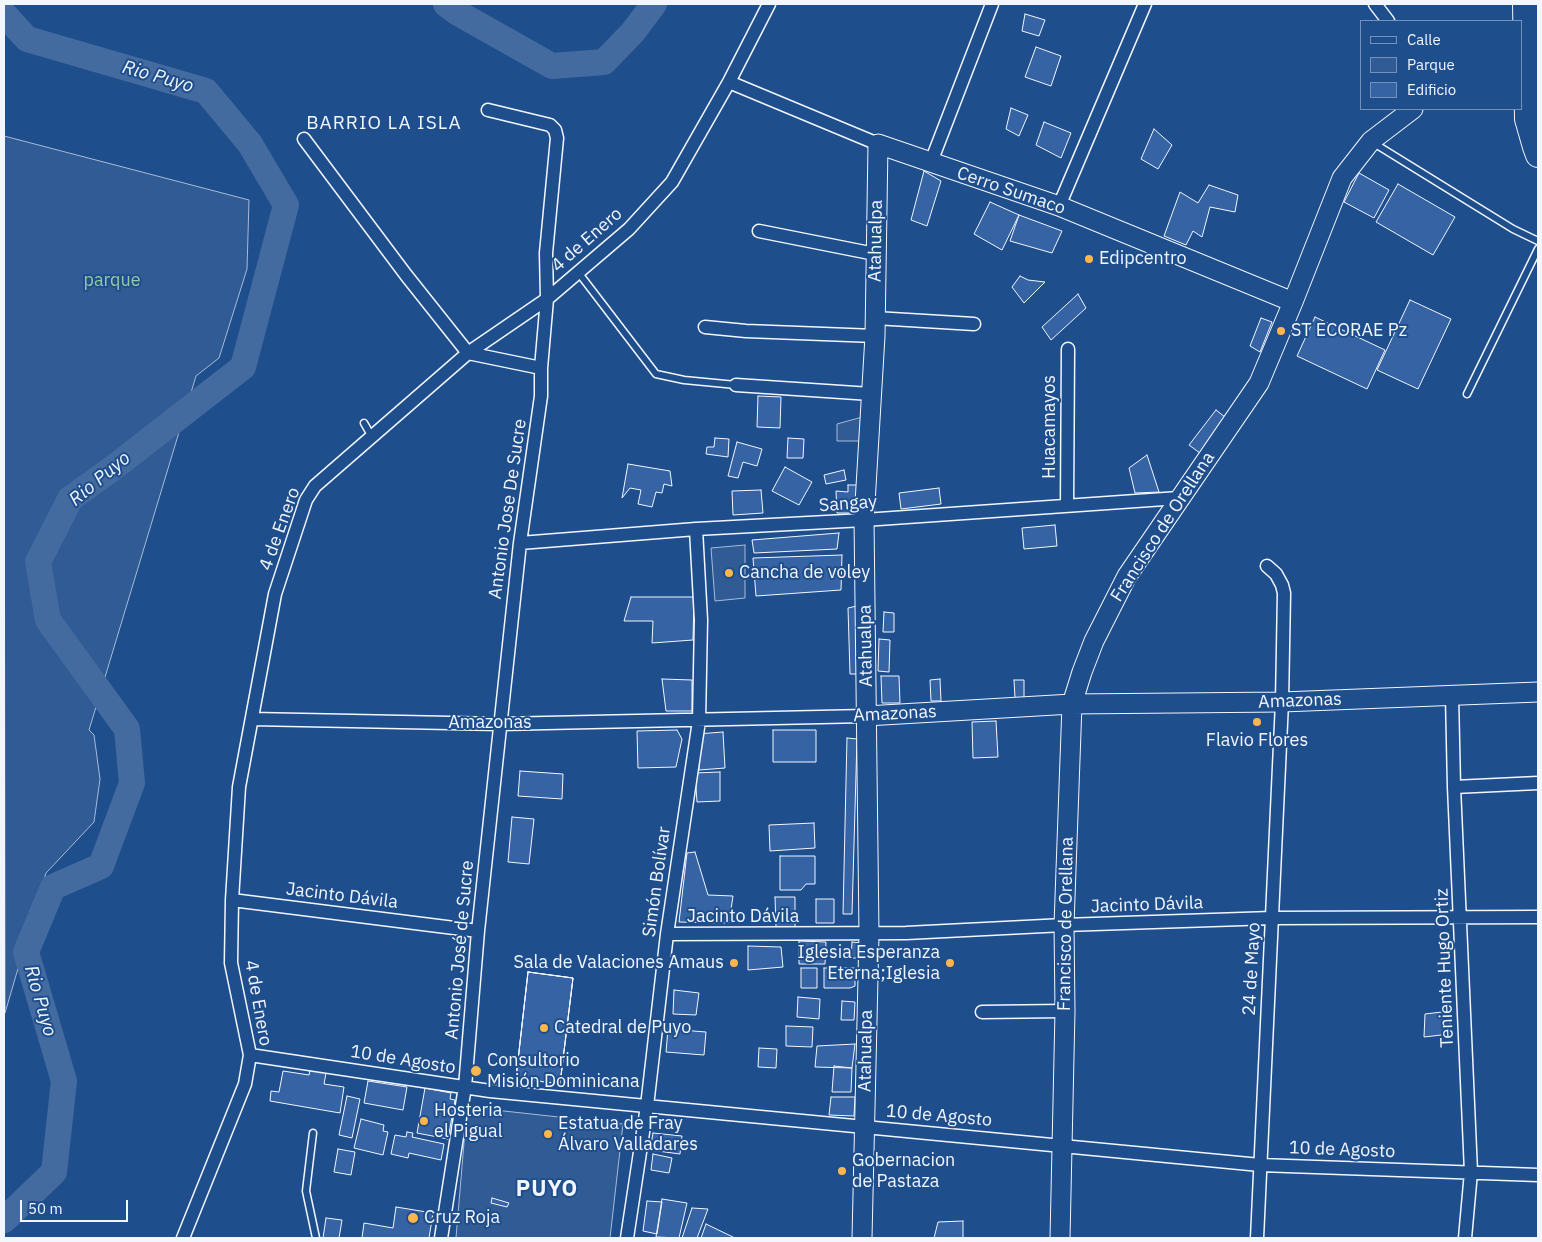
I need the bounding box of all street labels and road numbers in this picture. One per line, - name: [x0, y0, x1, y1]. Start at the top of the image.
- street label: Cerro Sumaco: [954, 162, 1068, 220]
- street label: Atahualpa: [864, 200, 888, 282]
- street label: 4 de Enero: [547, 203, 627, 277]
- street label: Huacamayos: [1039, 375, 1061, 479]
- street label: Antonio Jose De Sucre: [485, 418, 531, 600]
- street label: Francisco de Orellana: [1106, 448, 1220, 606]
- street label: 4 de Enero: [255, 485, 305, 573]
- street label: Sangay: [818, 491, 878, 517]
- street label: Atahualpa: [854, 605, 878, 687]
- street label: Amazonas: [1258, 689, 1342, 713]
- street label: Amazonas: [853, 701, 937, 727]
- street label: Amazonas: [448, 712, 532, 734]
- street label: Simón Bolívar: [639, 825, 675, 939]
- street label: Francisco de Orellana: [1054, 837, 1078, 1011]
- street label: Antonio José de Sucre: [441, 859, 479, 1041]
- street label: Jacinto Dávila: [285, 878, 399, 914]
- street label: Teniente Hugo Ortiz: [1431, 888, 1459, 1048]
- street label: Jacinto Dávila: [1090, 892, 1204, 918]
- street label: Jacinto Dávila: [687, 906, 799, 928]
- street label: 24 de Mayo: [1239, 922, 1265, 1016]
- street label: 4 de Enero: [240, 958, 276, 1048]
- street label: Atahualpa: [854, 1010, 878, 1092]
- street label: 10 de Agosto: [349, 1041, 457, 1079]
- street label: 10 de Agosto: [885, 1101, 993, 1131]
- street label: 10 de Agosto: [1288, 1137, 1396, 1163]

